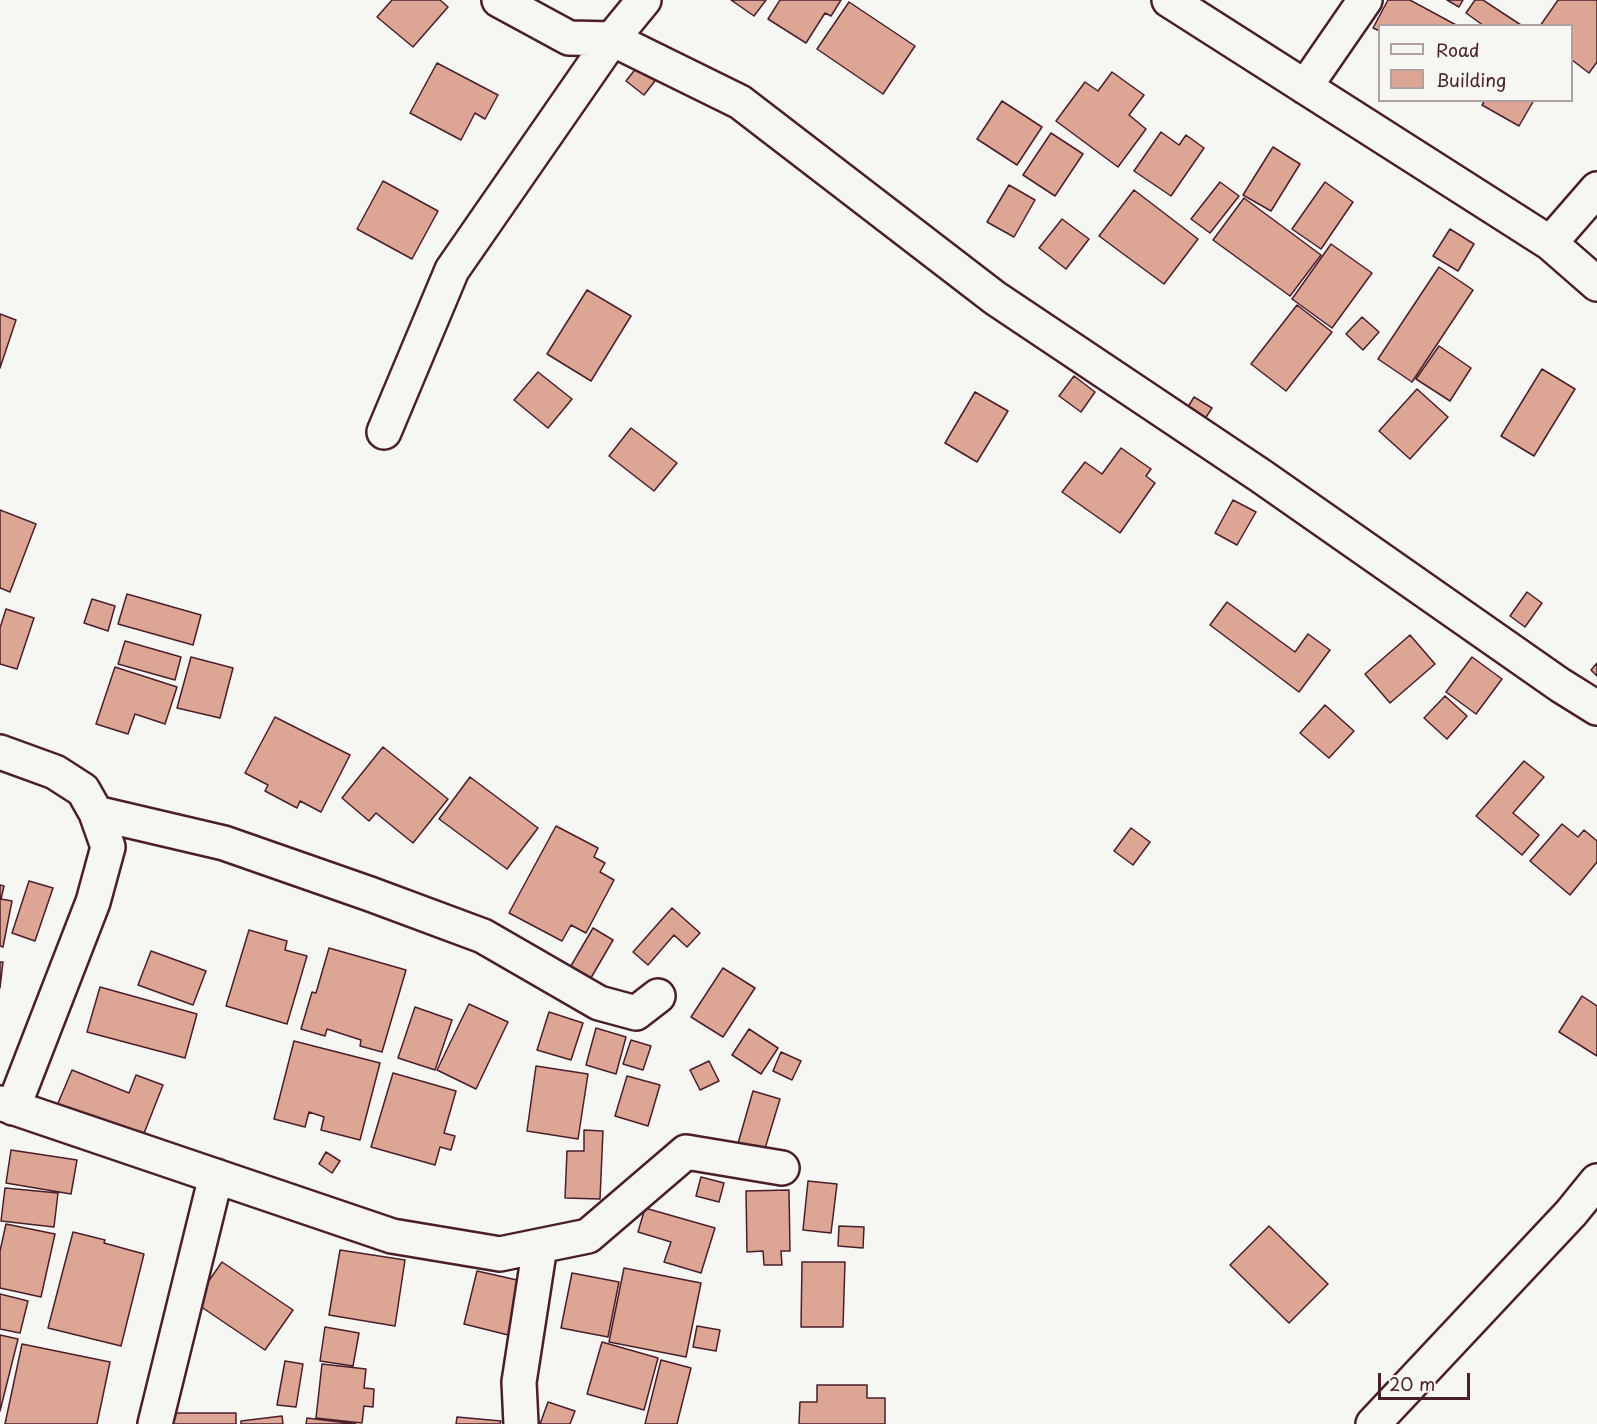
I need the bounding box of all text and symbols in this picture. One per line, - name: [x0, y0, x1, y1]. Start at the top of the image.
- legend: [1378, 24, 1573, 102]
- text: Road: [1436, 36, 1480, 63]
- text: Building: [1436, 66, 1506, 93]
- scale bar: [1381, 1361, 1472, 1399]
- text: 20 m: [1389, 1370, 1435, 1397]

